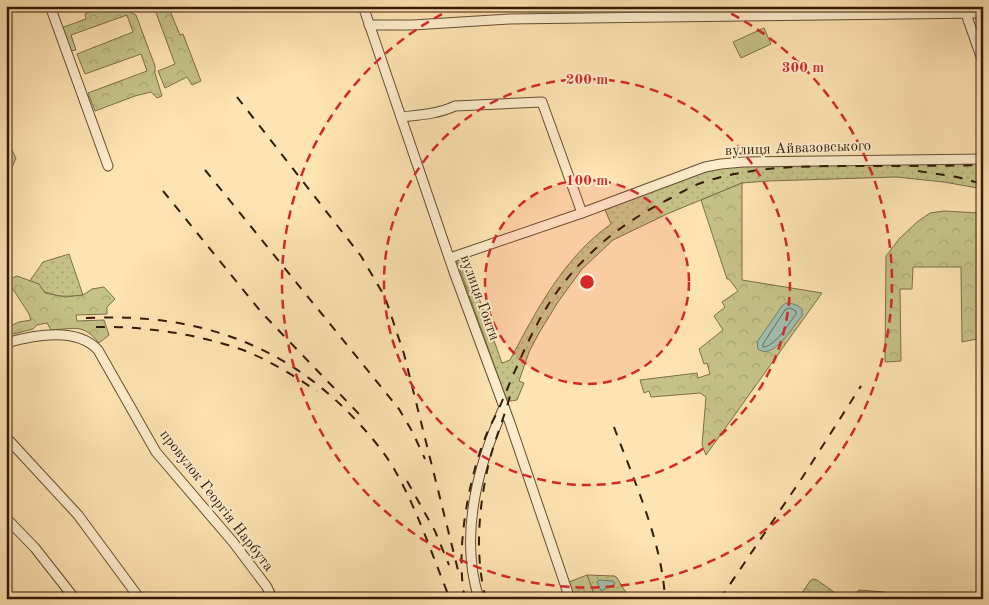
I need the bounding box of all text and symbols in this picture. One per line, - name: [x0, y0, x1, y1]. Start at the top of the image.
- text: 300 m: [782, 61, 824, 76]
- text: 200 m: [566, 73, 608, 88]
- street label: вулиця Айвазовського: [725, 139, 871, 159]
- text: 100 m: [566, 174, 608, 189]
- street label: вулиця Гонти: [457, 253, 501, 343]
- centre of rings: [578, 273, 596, 291]
- street label: провулок Георгія Нарбута: [156, 428, 276, 575]

